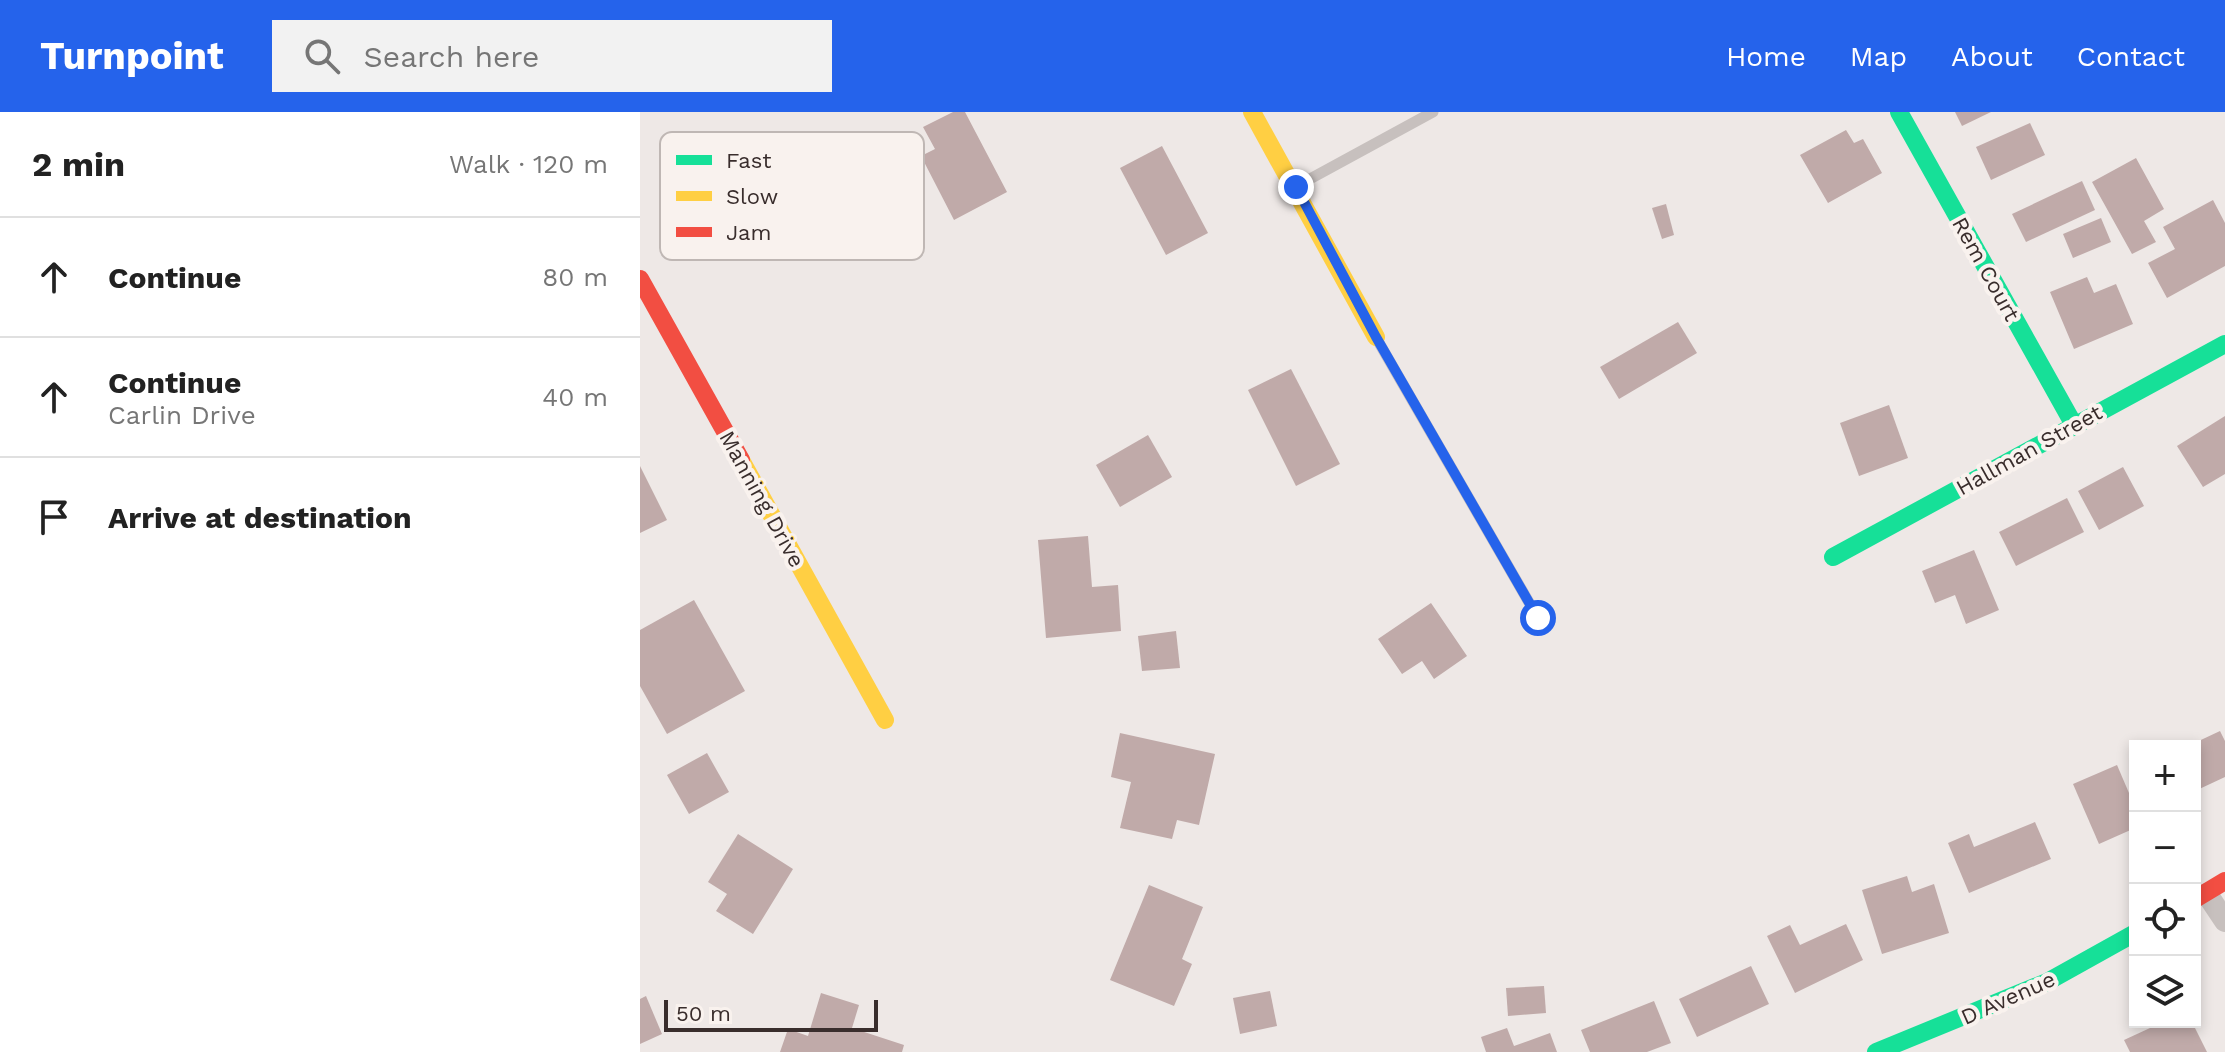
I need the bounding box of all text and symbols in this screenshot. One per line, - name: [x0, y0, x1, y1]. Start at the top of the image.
- search box: [272, 20, 832, 92]
- text: Turnpoint: [40, 34, 224, 78]
- icon: search: [300, 34, 344, 78]
- text: Search here: [364, 39, 539, 74]
- text: Home: [1726, 40, 1806, 73]
- text: Map: [1850, 40, 1907, 73]
- text: About: [1951, 40, 2033, 73]
- text: Contact: [2077, 40, 2185, 73]
- legend: [660, 132, 924, 260]
- text: 2 min: [32, 144, 125, 184]
- text: Fast: [726, 148, 772, 173]
- text: Walk · 120 m: [449, 149, 608, 179]
- route end: [1278, 169, 1314, 205]
- text: Slow: [726, 184, 778, 209]
- street label: Rem Court: [1947, 213, 2025, 325]
- text: Jam: [726, 220, 771, 245]
- icon: ahead: [32, 255, 76, 299]
- text: Continue: [108, 260, 241, 295]
- text: 80 m: [542, 262, 608, 292]
- text: Continue: [108, 365, 241, 400]
- icon: ahead: [32, 375, 76, 419]
- text: 40 m: [542, 382, 608, 412]
- text: Carlin Drive: [108, 400, 256, 430]
- street label: Hallman Street: [1952, 400, 2106, 500]
- street label: Manning Drive: [714, 427, 810, 571]
- icon: arrive: [32, 495, 76, 539]
- text: Arrive at destination: [108, 500, 412, 535]
- route start: [1520, 600, 1556, 636]
- map controls: [2129, 740, 2201, 1028]
- button: +: [2129, 740, 2201, 812]
- button: −: [2129, 812, 2201, 884]
- button: locate: [2129, 884, 2201, 956]
- button: layers: [2129, 956, 2201, 1028]
- street label: D Avenue: [1957, 966, 2059, 1030]
- scale bar: [664, 996, 878, 1032]
- text: 50 m: [676, 1001, 731, 1026]

